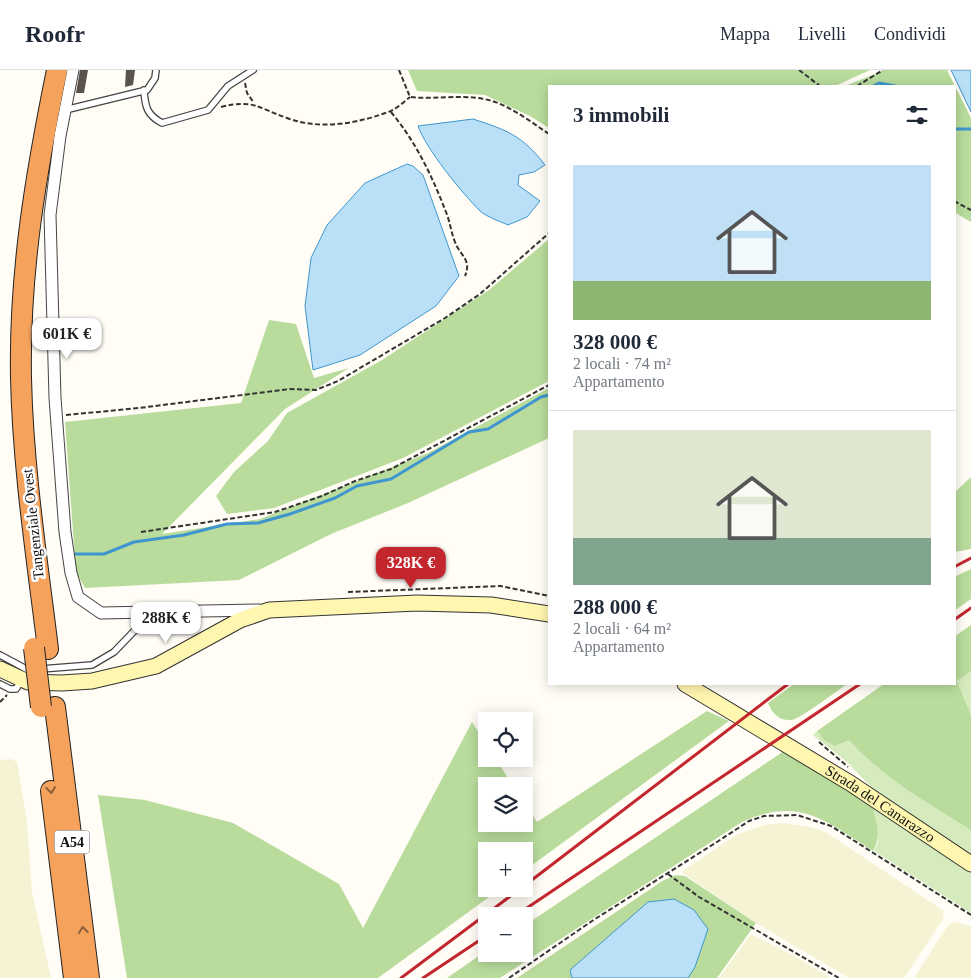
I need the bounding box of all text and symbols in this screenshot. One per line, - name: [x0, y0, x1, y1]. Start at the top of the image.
- text: Roofr: [25, 21, 85, 47]
- text: Mappa: [720, 24, 770, 44]
- text: Livelli: [798, 24, 846, 44]
- text: Condividi: [874, 24, 946, 44]
- icon: filters: [903, 101, 931, 129]
- text: 3 immobili: [573, 103, 669, 127]
- icon: home: [707, 197, 797, 287]
- pin: 601K €: [26, 318, 108, 360]
- text: 601K €: [43, 325, 91, 342]
- text: 328 000 €: [573, 330, 657, 354]
- text: 2 locali · 74 m²: [573, 355, 671, 372]
- text: Appartamento: [573, 373, 665, 390]
- icon: home: [707, 463, 797, 553]
- street label: Tangenziale Ovest: [19, 467, 47, 580]
- pin: 328K €: [370, 546, 452, 589]
- text: 328K €: [387, 554, 435, 571]
- text: 288 000 €: [573, 595, 657, 619]
- pin: 288K €: [125, 602, 207, 644]
- text: 288K €: [142, 609, 190, 626]
- text: 2 locali · 64 m²: [573, 620, 671, 637]
- text: Appartamento: [573, 638, 665, 655]
- map controls: [478, 712, 533, 962]
- button: locate: [478, 712, 533, 767]
- street label: Strada del Canarazzo: [823, 762, 938, 845]
- button: layers: [478, 777, 533, 832]
- one-way arrow: [45, 786, 56, 794]
- road number: A54: [54, 830, 90, 854]
- button: +: [478, 842, 533, 897]
- button: −: [478, 907, 533, 962]
- one-way arrow: [78, 925, 89, 933]

